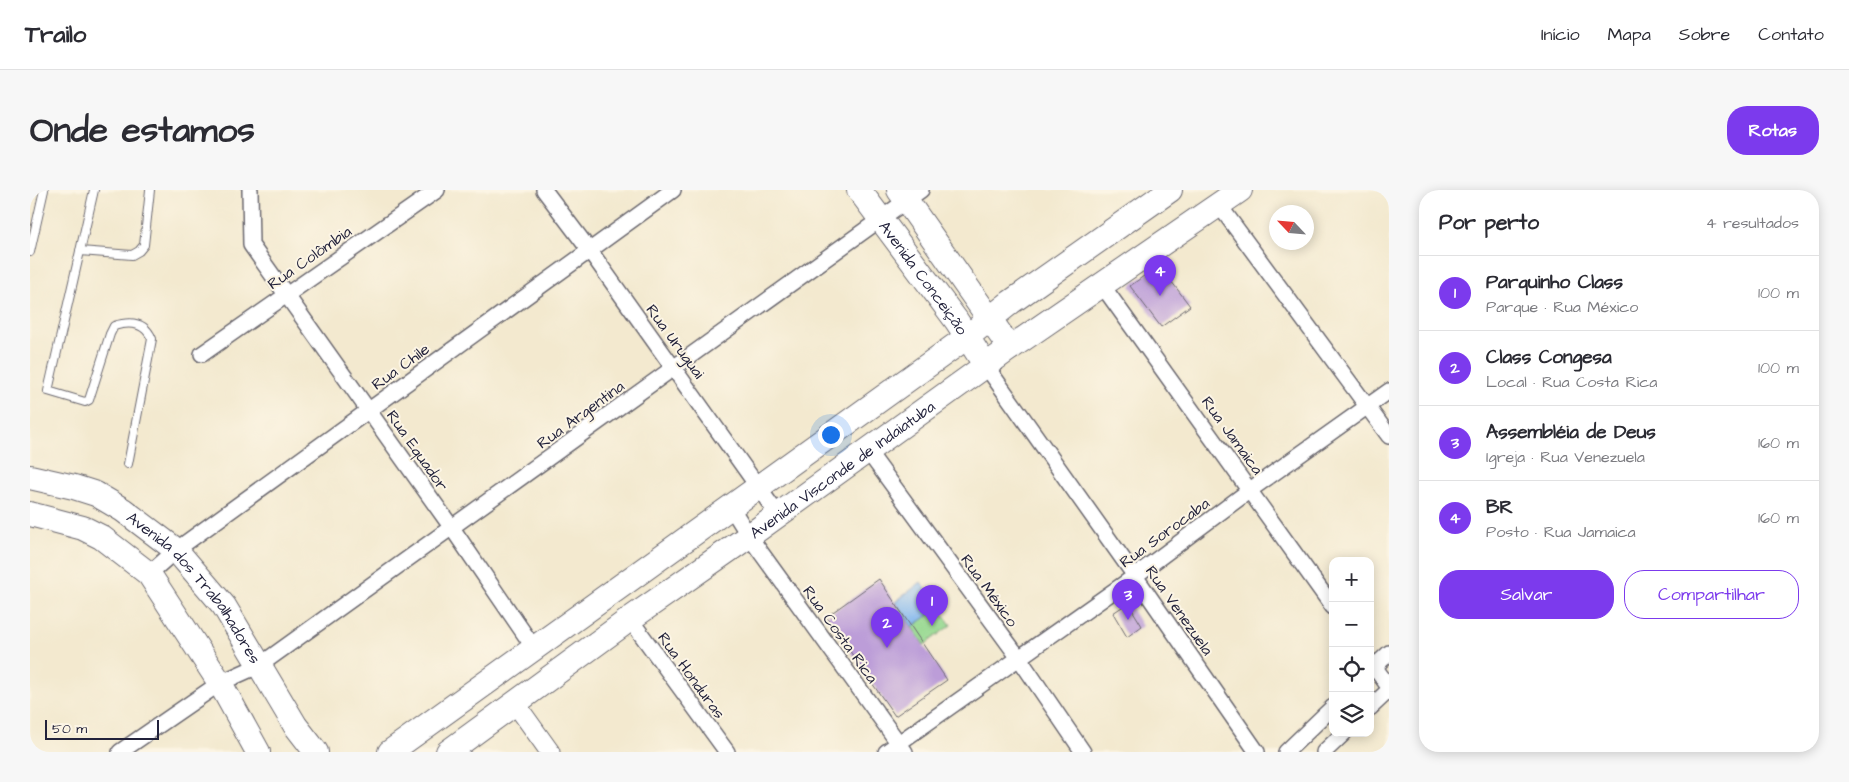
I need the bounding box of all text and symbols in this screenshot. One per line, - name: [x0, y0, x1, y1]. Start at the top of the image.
- text: Trailo: [25, 18, 86, 52]
- text: Início: [1541, 22, 1580, 47]
- text: Mapa: [1608, 22, 1651, 47]
- text: Sobre: [1679, 22, 1730, 47]
- text: Contato: [1758, 22, 1824, 47]
- text: Onde estamos: [30, 106, 255, 155]
- button: Rotas: [1727, 106, 1819, 155]
- north arrow: [1269, 205, 1314, 250]
- text: Por perto: [1439, 208, 1539, 237]
- text: 4 resultados: [1706, 212, 1799, 234]
- street label: Avenida Conceição: [874, 216, 973, 339]
- street label: Rua Colômbia: [263, 221, 356, 295]
- pin: 4: [1144, 255, 1176, 296]
- text: Parquinho Class: [1486, 269, 1623, 296]
- text: 1: [1454, 282, 1456, 304]
- text: 100 m: [1758, 282, 1799, 304]
- text: Parque · Rua México: [1486, 296, 1638, 318]
- street label: Rua Uruguai: [640, 300, 710, 384]
- street label: Rua Chile: [367, 338, 434, 395]
- text: Class Congesa: [1486, 344, 1612, 371]
- text: 2: [1450, 357, 1460, 379]
- text: 100 m: [1758, 357, 1799, 379]
- text: Local · Rua Costa Rica: [1486, 371, 1657, 393]
- street label: Rua Argentina: [532, 376, 629, 455]
- street label: Rua Jamaica: [1196, 392, 1268, 479]
- street label: Avenida Visconde de Indaiatuba: [745, 396, 940, 544]
- street label: Rua Equador: [381, 406, 453, 496]
- text: Assembléia de Deus: [1486, 419, 1656, 446]
- your location: [818, 422, 844, 448]
- text: 3: [1451, 432, 1459, 454]
- text: 160 m: [1758, 432, 1799, 454]
- text: Igreja · Rua Venezuela: [1486, 446, 1645, 468]
- street label: Rua Sorocaba: [1115, 493, 1214, 573]
- text: BR: [1486, 494, 1513, 521]
- street label: Avenida dos Trabalhadores: [122, 507, 266, 668]
- text: 4: [1450, 507, 1460, 529]
- text: 160 m: [1758, 507, 1799, 529]
- text: Posto · Rua Jamaica: [1486, 521, 1636, 543]
- street label: Rua México: [955, 550, 1023, 631]
- map controls: [1329, 557, 1374, 737]
- button: +: [1329, 557, 1374, 602]
- street label: Rua Venezuela: [1140, 561, 1218, 660]
- button: Salvar: [1439, 570, 1614, 619]
- button: Compartilhar: [1624, 570, 1799, 619]
- pin: 3: [1112, 579, 1144, 620]
- street label: Rua Costa Rica: [797, 581, 883, 688]
- pin: 1: [916, 585, 948, 626]
- button: −: [1329, 602, 1374, 647]
- pin: 2: [871, 607, 903, 648]
- street label: Rua Honduras: [652, 628, 730, 723]
- button: locate: [1329, 647, 1374, 692]
- button: layers: [1329, 692, 1374, 737]
- scale bar: [45, 717, 159, 740]
- text: 50 m: [52, 719, 87, 739]

